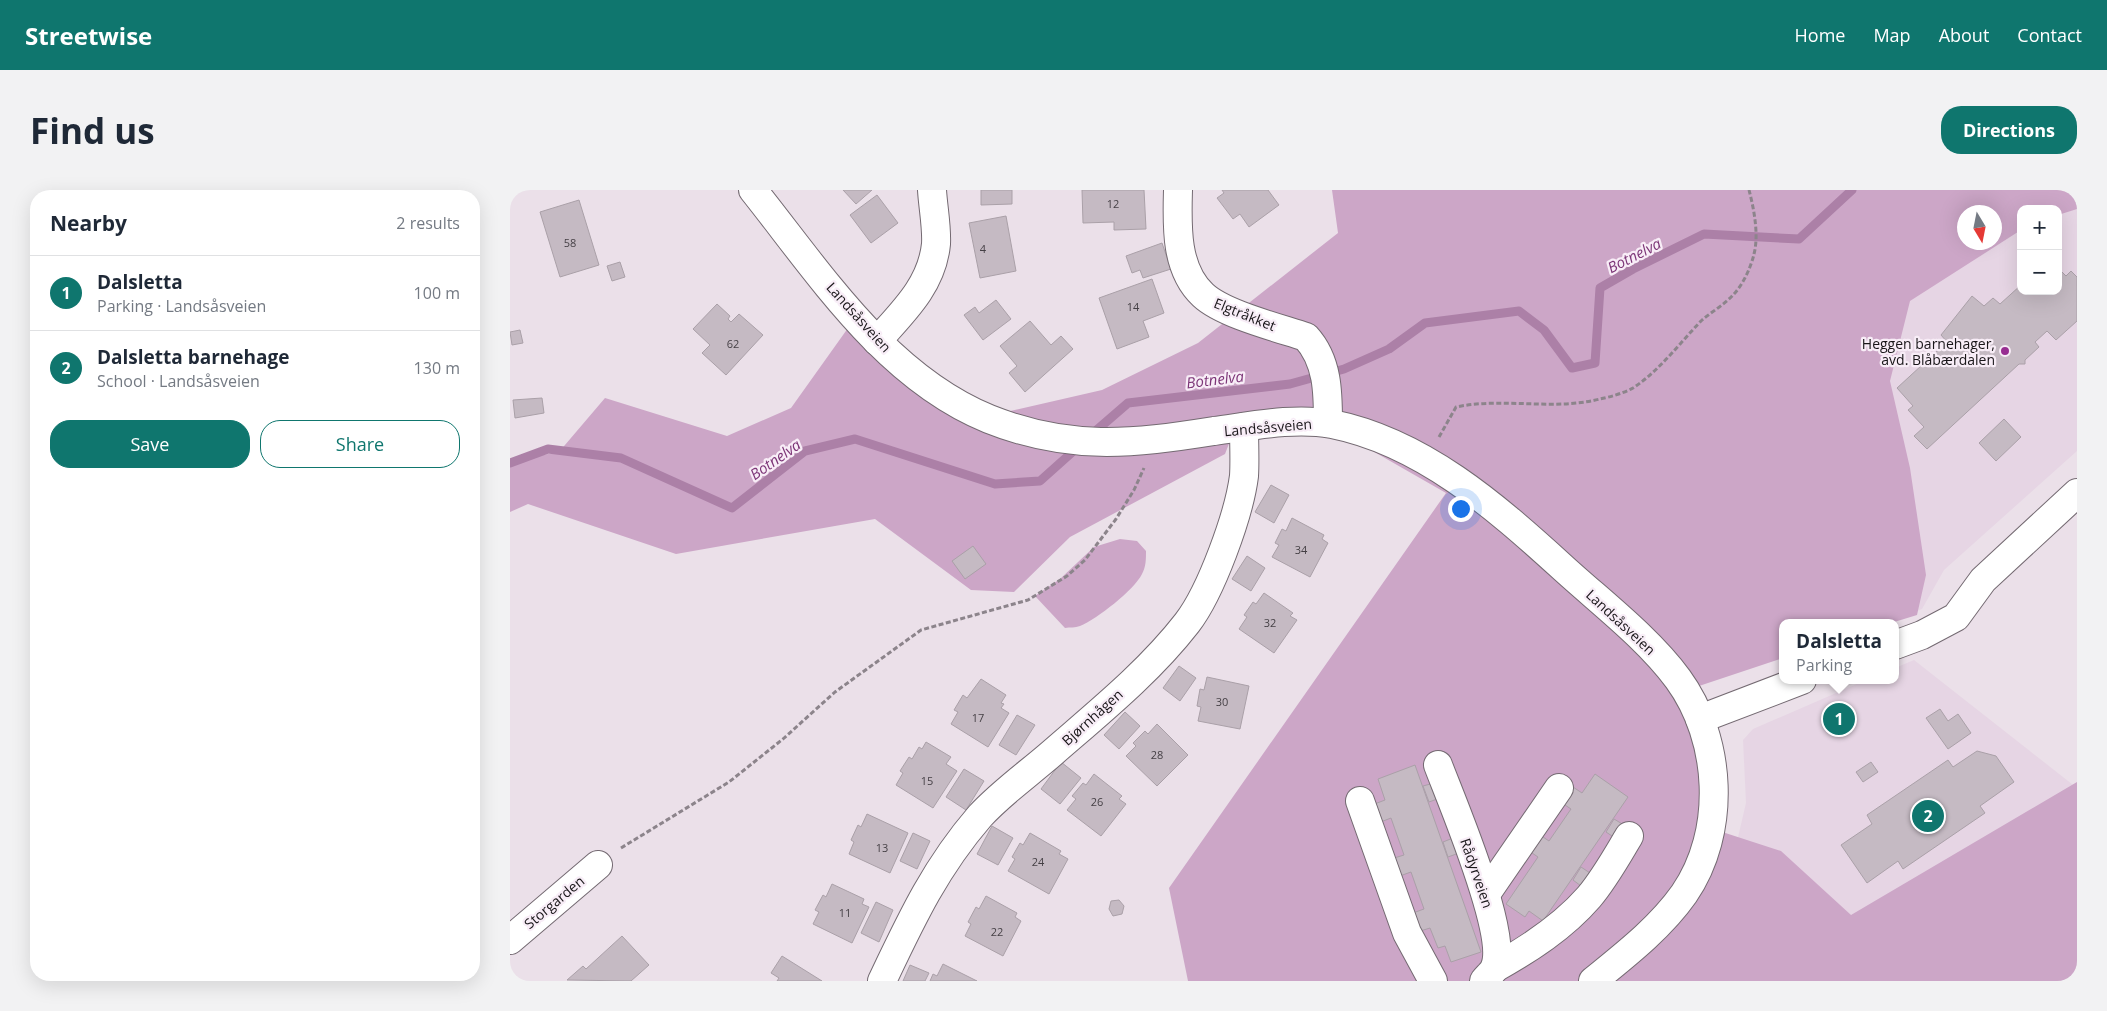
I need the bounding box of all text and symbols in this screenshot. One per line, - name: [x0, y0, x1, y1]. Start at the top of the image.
- text: Streetwise: [25, 19, 152, 52]
- text: Home: [1795, 23, 1845, 47]
- text: Map: [1873, 23, 1911, 47]
- text: About: [1939, 23, 1989, 47]
- text: Contact: [2017, 23, 2082, 47]
- button: Directions: [1941, 106, 2077, 154]
- text: Find us: [30, 107, 155, 154]
- house number: 12: [1107, 196, 1119, 211]
- north arrow: [1957, 205, 2002, 250]
- map controls: [2017, 205, 2062, 295]
- button: +: [2017, 205, 2062, 250]
- text: Nearby: [50, 209, 127, 237]
- text: 2 results: [396, 212, 460, 234]
- water label: Botnelva: [1604, 233, 1665, 277]
- house number: 58: [564, 235, 576, 250]
- house number: 4: [980, 241, 987, 256]
- button: −: [2017, 250, 2062, 295]
- text: Dalsletta: [97, 269, 183, 295]
- street label: Landsåsveien: [822, 278, 896, 356]
- text: 1: [61, 282, 71, 304]
- text: 100 m: [414, 282, 460, 304]
- street label: Elgtråkket: [1211, 293, 1279, 335]
- text: Parking · Landsåsveien: [97, 295, 266, 317]
- house number: 14: [1127, 299, 1140, 314]
- place label: Heggen barnehager, avd. Blåbærdalen: [1862, 334, 1995, 369]
- house number: 62: [727, 336, 739, 351]
- text: Dalsletta barnehage: [97, 344, 289, 370]
- marker: Heggen barnehager, avd. Blåbærdalen: [1999, 345, 2011, 357]
- text: 2: [61, 357, 71, 379]
- text: 130 m: [414, 357, 460, 379]
- water label: Botnelva: [1185, 365, 1245, 392]
- text: School · Landsåsveien: [97, 370, 260, 392]
- street label: Landsåsveien: [1223, 414, 1313, 440]
- button: Save: [50, 420, 250, 468]
- button: Share: [260, 420, 460, 468]
- water label: Botnelva: [746, 434, 805, 484]
- your location: [1448, 496, 1474, 522]
- house number: 34: [1295, 542, 1308, 557]
- street label: Landsåsveien: [1582, 585, 1660, 659]
- house number: 32: [1264, 615, 1276, 630]
- popup: [1779, 619, 1899, 684]
- text: Dalsletta: [1796, 628, 1882, 654]
- text: Parking: [1796, 654, 1852, 676]
- street label: Bjørnhågen: [1058, 685, 1126, 749]
- house number: 30: [1216, 694, 1228, 709]
- pin: 1: [1823, 700, 1855, 738]
- house number: 17: [972, 710, 984, 725]
- house number: 28: [1151, 747, 1163, 762]
- house number: 15: [921, 773, 933, 788]
- house number: 26: [1091, 794, 1103, 809]
- pin: 2: [1912, 797, 1944, 835]
- street label: Rådyrveien: [1456, 836, 1498, 910]
- house number: 13: [876, 840, 888, 855]
- house number: 24: [1032, 854, 1045, 869]
- street label: Storgarden: [520, 871, 588, 933]
- house number: 11: [839, 905, 851, 920]
- house number: 22: [991, 924, 1003, 939]

